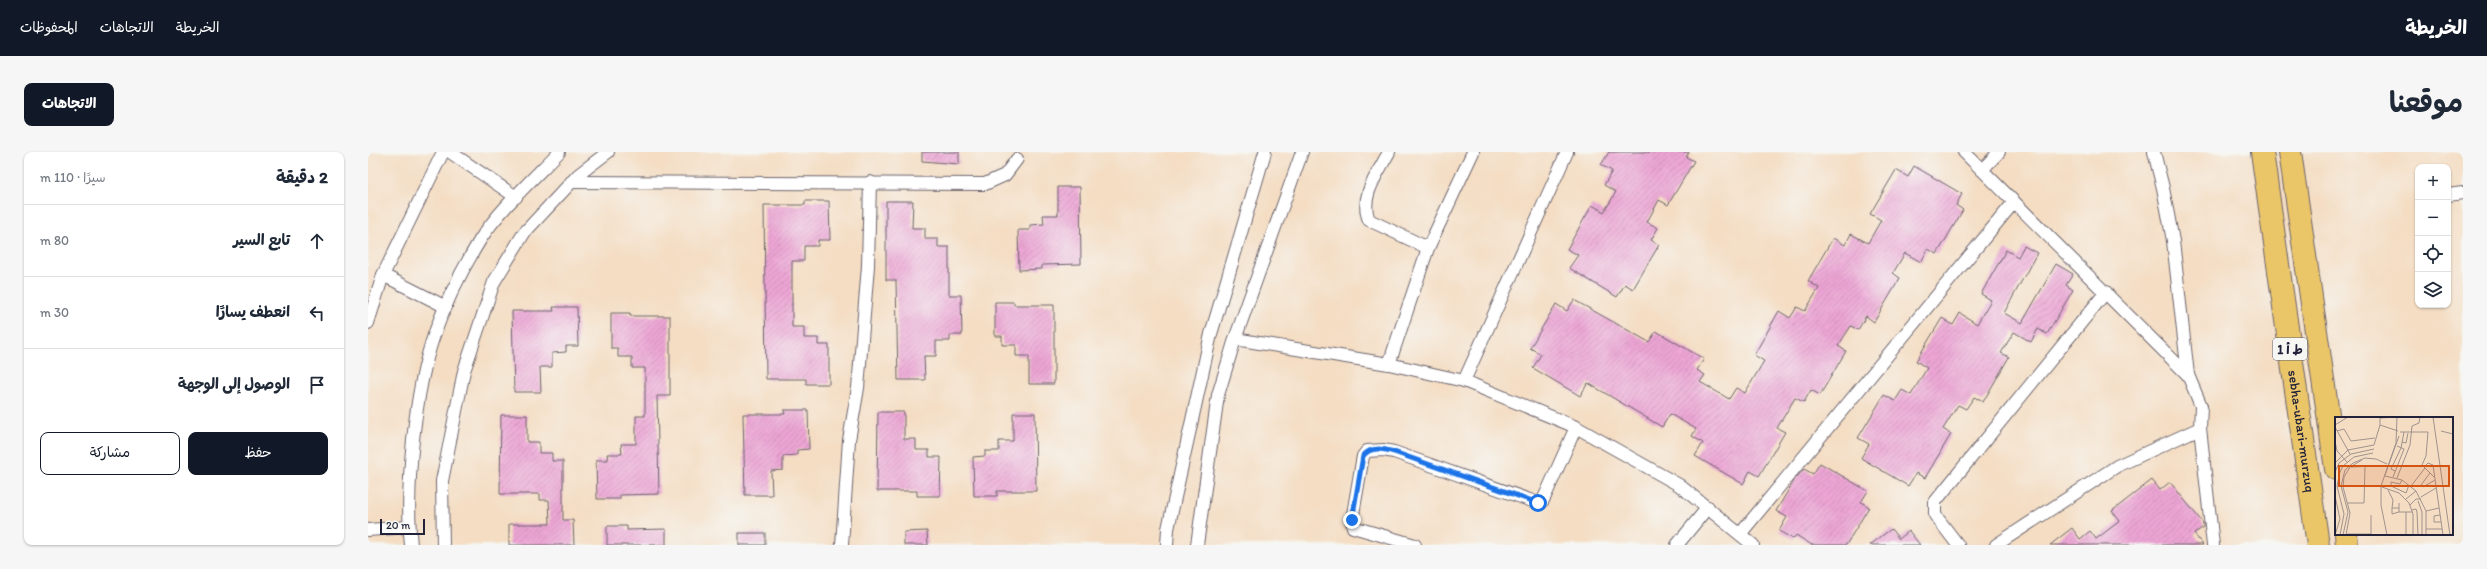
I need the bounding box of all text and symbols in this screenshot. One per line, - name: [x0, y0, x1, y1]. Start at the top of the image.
- text: الخريطة: [2405, 16, 2467, 39]
- text: المحفوظات: [20, 19, 78, 36]
- text: الاتجاهات: [100, 19, 154, 36]
- text: الخريطة: [176, 19, 219, 36]
- button: الاتجاهات: [24, 83, 114, 126]
- text: موقعنا: [2389, 85, 2463, 119]
- map controls: [2415, 164, 2451, 308]
- button: +: [2415, 164, 2451, 200]
- text: 2 دقيقة: [276, 167, 328, 187]
- text: سيرًا · 110 m: [40, 170, 106, 185]
- button: −: [2415, 200, 2451, 236]
- icon: ahead: [306, 230, 328, 252]
- text: تابع السير: [233, 231, 290, 249]
- text: 80 m: [40, 233, 69, 248]
- button: locate: [2415, 236, 2451, 272]
- button: layers: [2415, 272, 2451, 308]
- icon: left: [306, 302, 328, 324]
- text: انعطف يسارًا: [216, 303, 290, 321]
- text: 30 m: [40, 305, 69, 320]
- road number: ط أ 1: [2273, 338, 2307, 360]
- street label: sebha-ubari-murzuq: [2285, 369, 2319, 494]
- icon: arrive: [306, 374, 328, 396]
- text: الوصول إلى الوجهة: [178, 375, 290, 393]
- inset map: [2335, 417, 2453, 535]
- button: مشاركة: [40, 432, 180, 475]
- button: حفظ: [188, 432, 328, 475]
- route start: [1529, 494, 1547, 512]
- route end: [1343, 511, 1361, 529]
- scale bar: [380, 517, 425, 536]
- text: 20 m: [386, 519, 410, 532]

